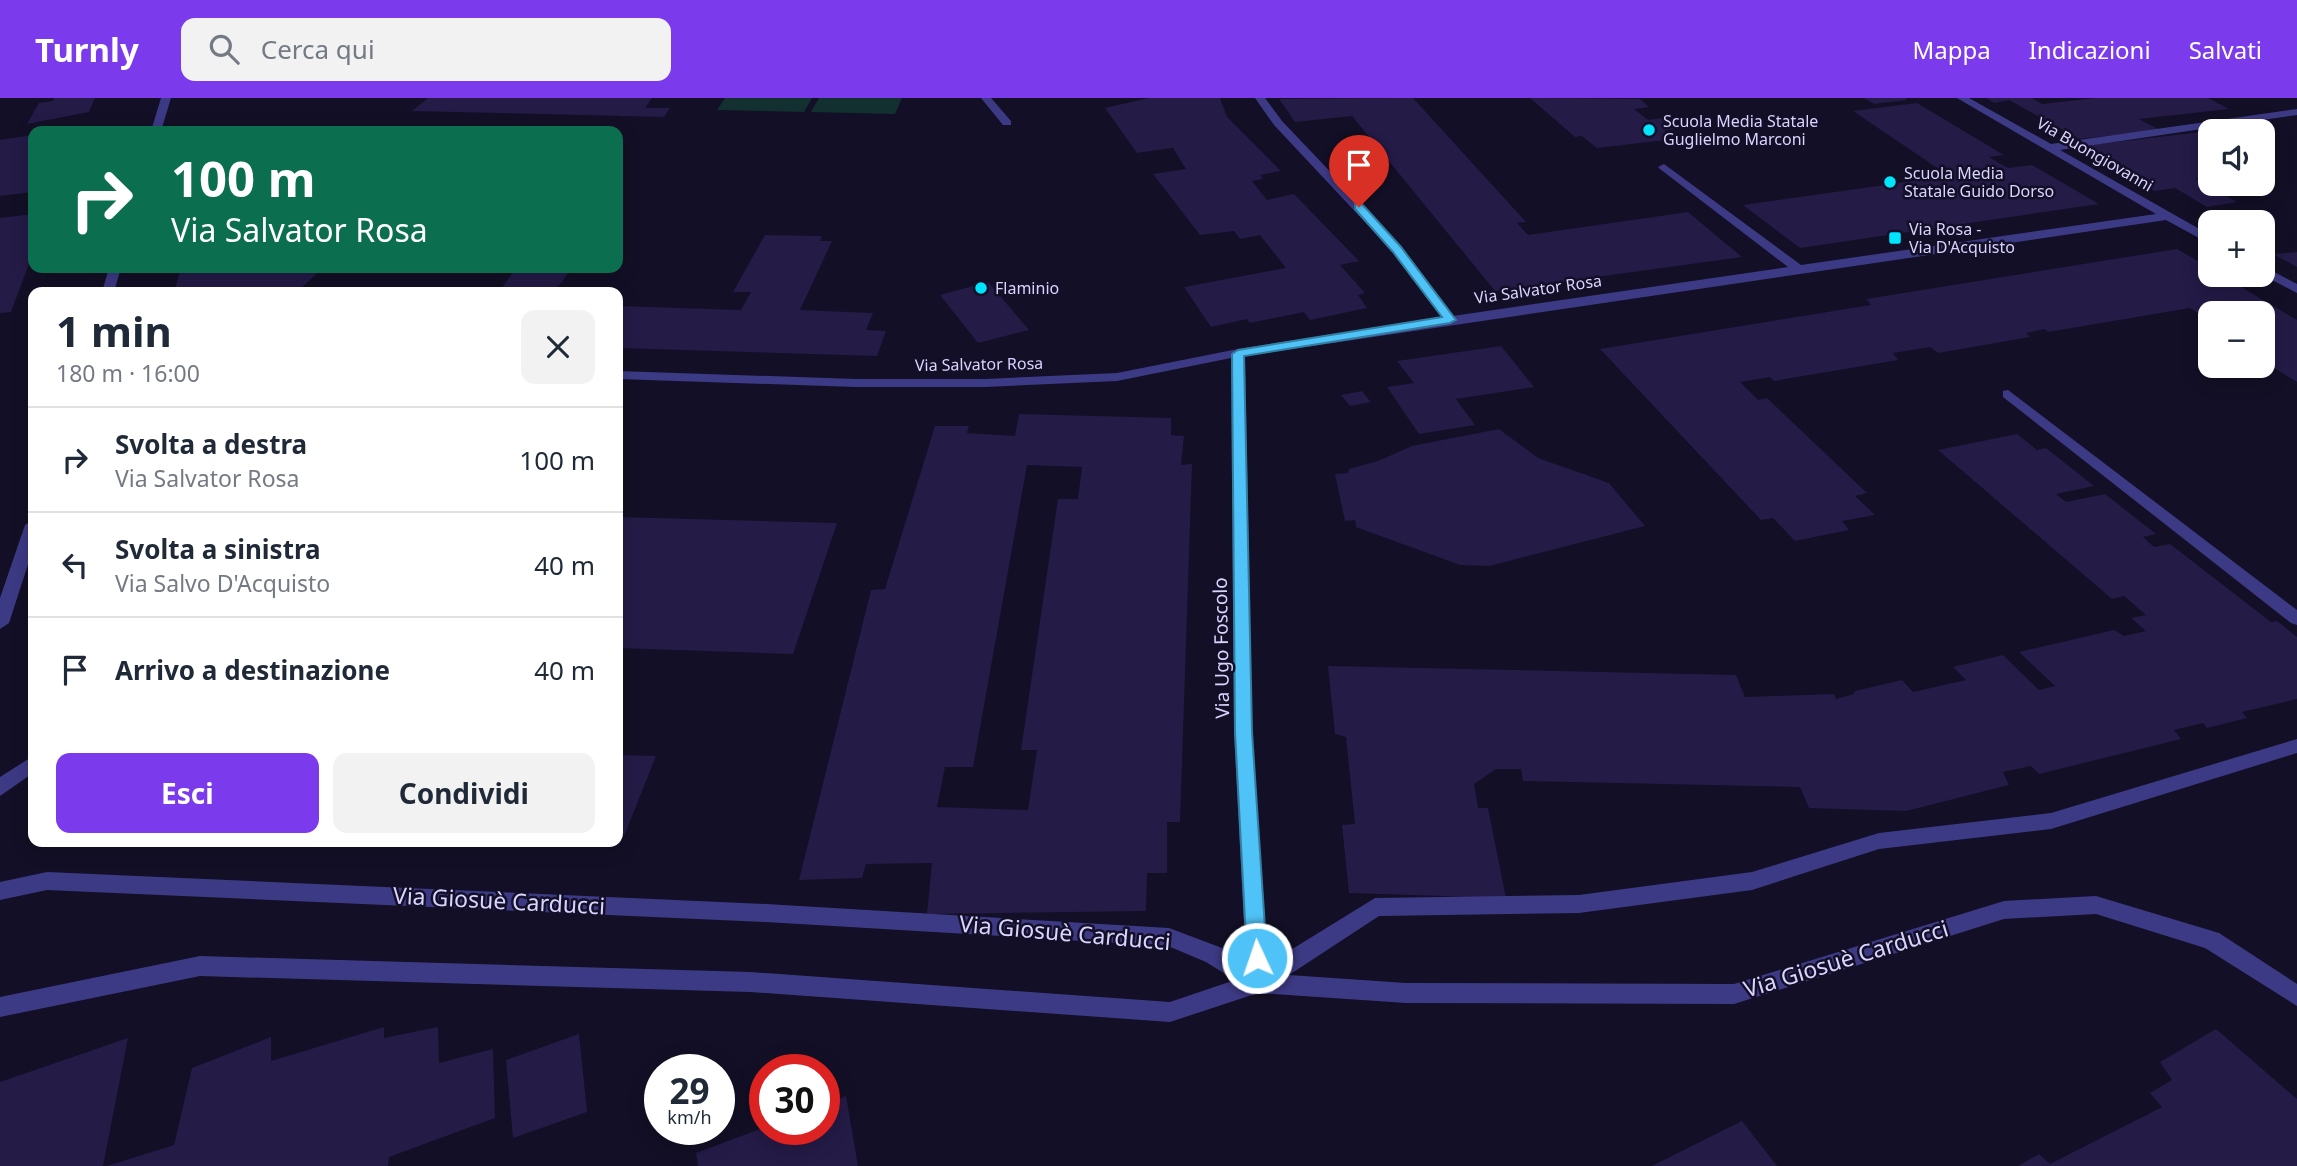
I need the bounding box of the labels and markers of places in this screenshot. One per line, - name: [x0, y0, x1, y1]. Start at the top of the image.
- place label: Scuola Media Statale Guglielmo Marconi: [1663, 110, 1818, 150]
- marker: Scuola Media Statale Guglielmo Marconi: [1641, 122, 1657, 138]
- pin: [1329, 135, 1389, 207]
- place label: Scuola Media Statale Guido Dorso: [1904, 162, 2054, 202]
- marker: Scuola Media Statale Guido Dorso: [1882, 174, 1898, 190]
- place label: Via Rosa - Via D'Acquisto: [1909, 218, 2015, 258]
- marker: Via Rosa - Via D'Acquisto: [1887, 230, 1903, 246]
- place label: Flaminio: [995, 277, 1059, 299]
- marker: Flaminio: [973, 280, 989, 296]

